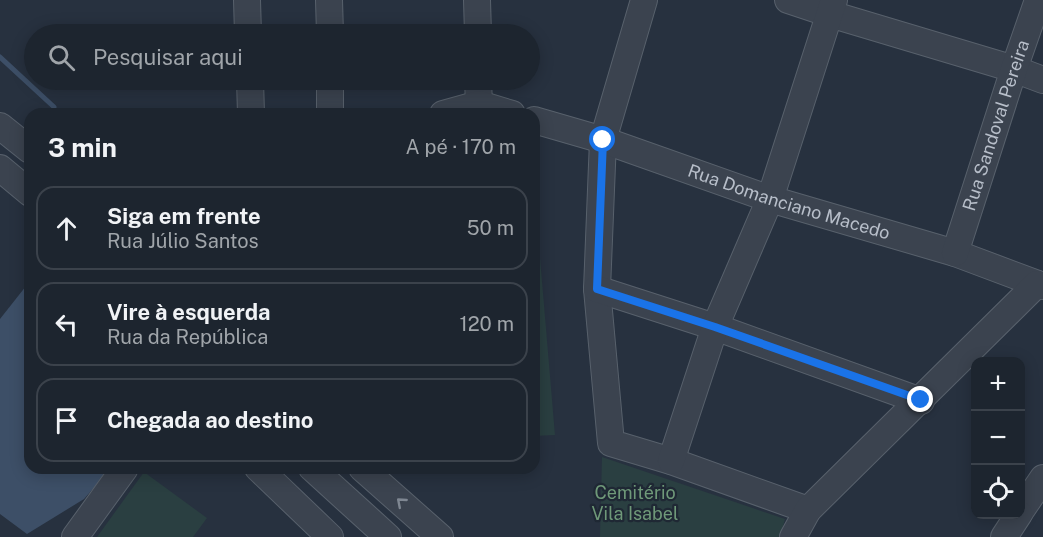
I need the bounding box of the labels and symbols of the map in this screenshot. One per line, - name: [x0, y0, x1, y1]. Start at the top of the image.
- street label: Rua Sandoval Pereira: [958, 37, 1033, 213]
- route start: [589, 126, 615, 152]
- street label: Rua Domanciano Macedo: [685, 160, 893, 244]
- route end: [907, 386, 933, 412]
- park label: Cemitério Vila Isabel: [592, 482, 678, 524]
- one-way arrow: [397, 499, 408, 510]

